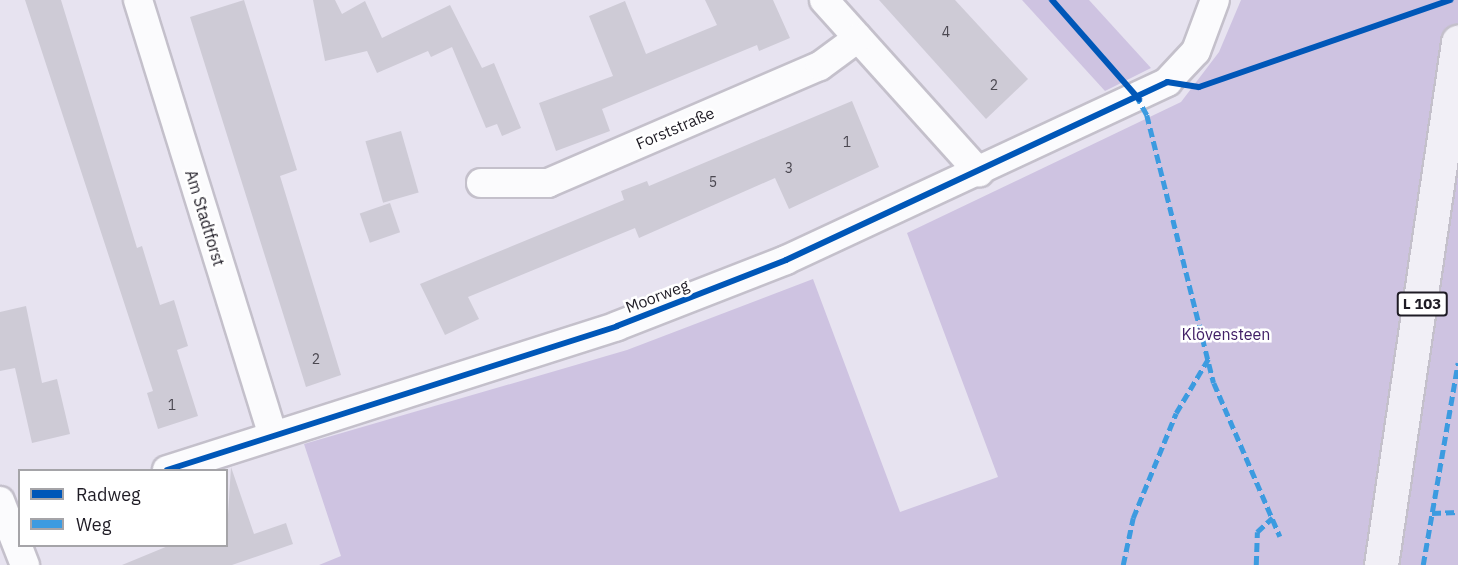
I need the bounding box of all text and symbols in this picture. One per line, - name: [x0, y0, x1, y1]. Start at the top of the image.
- house number: 4: [942, 24, 950, 40]
- house number: 2: [990, 77, 998, 93]
- street label: Forststraße: [633, 103, 717, 153]
- house number: 1: [843, 134, 851, 150]
- house number: 3: [785, 160, 793, 176]
- street label: Am Stadtforst: [181, 168, 229, 268]
- house number: 5: [709, 174, 717, 190]
- street label: Moorweg: [623, 275, 691, 317]
- road number: L 103: [1396, 292, 1448, 316]
- park label: Klövensteen: [1182, 324, 1270, 344]
- house number: 2: [312, 351, 320, 367]
- house number: 1: [168, 397, 176, 413]
- legend: [18, 469, 228, 547]
- text: Radweg: [76, 483, 141, 506]
- text: Weg: [76, 513, 111, 536]

